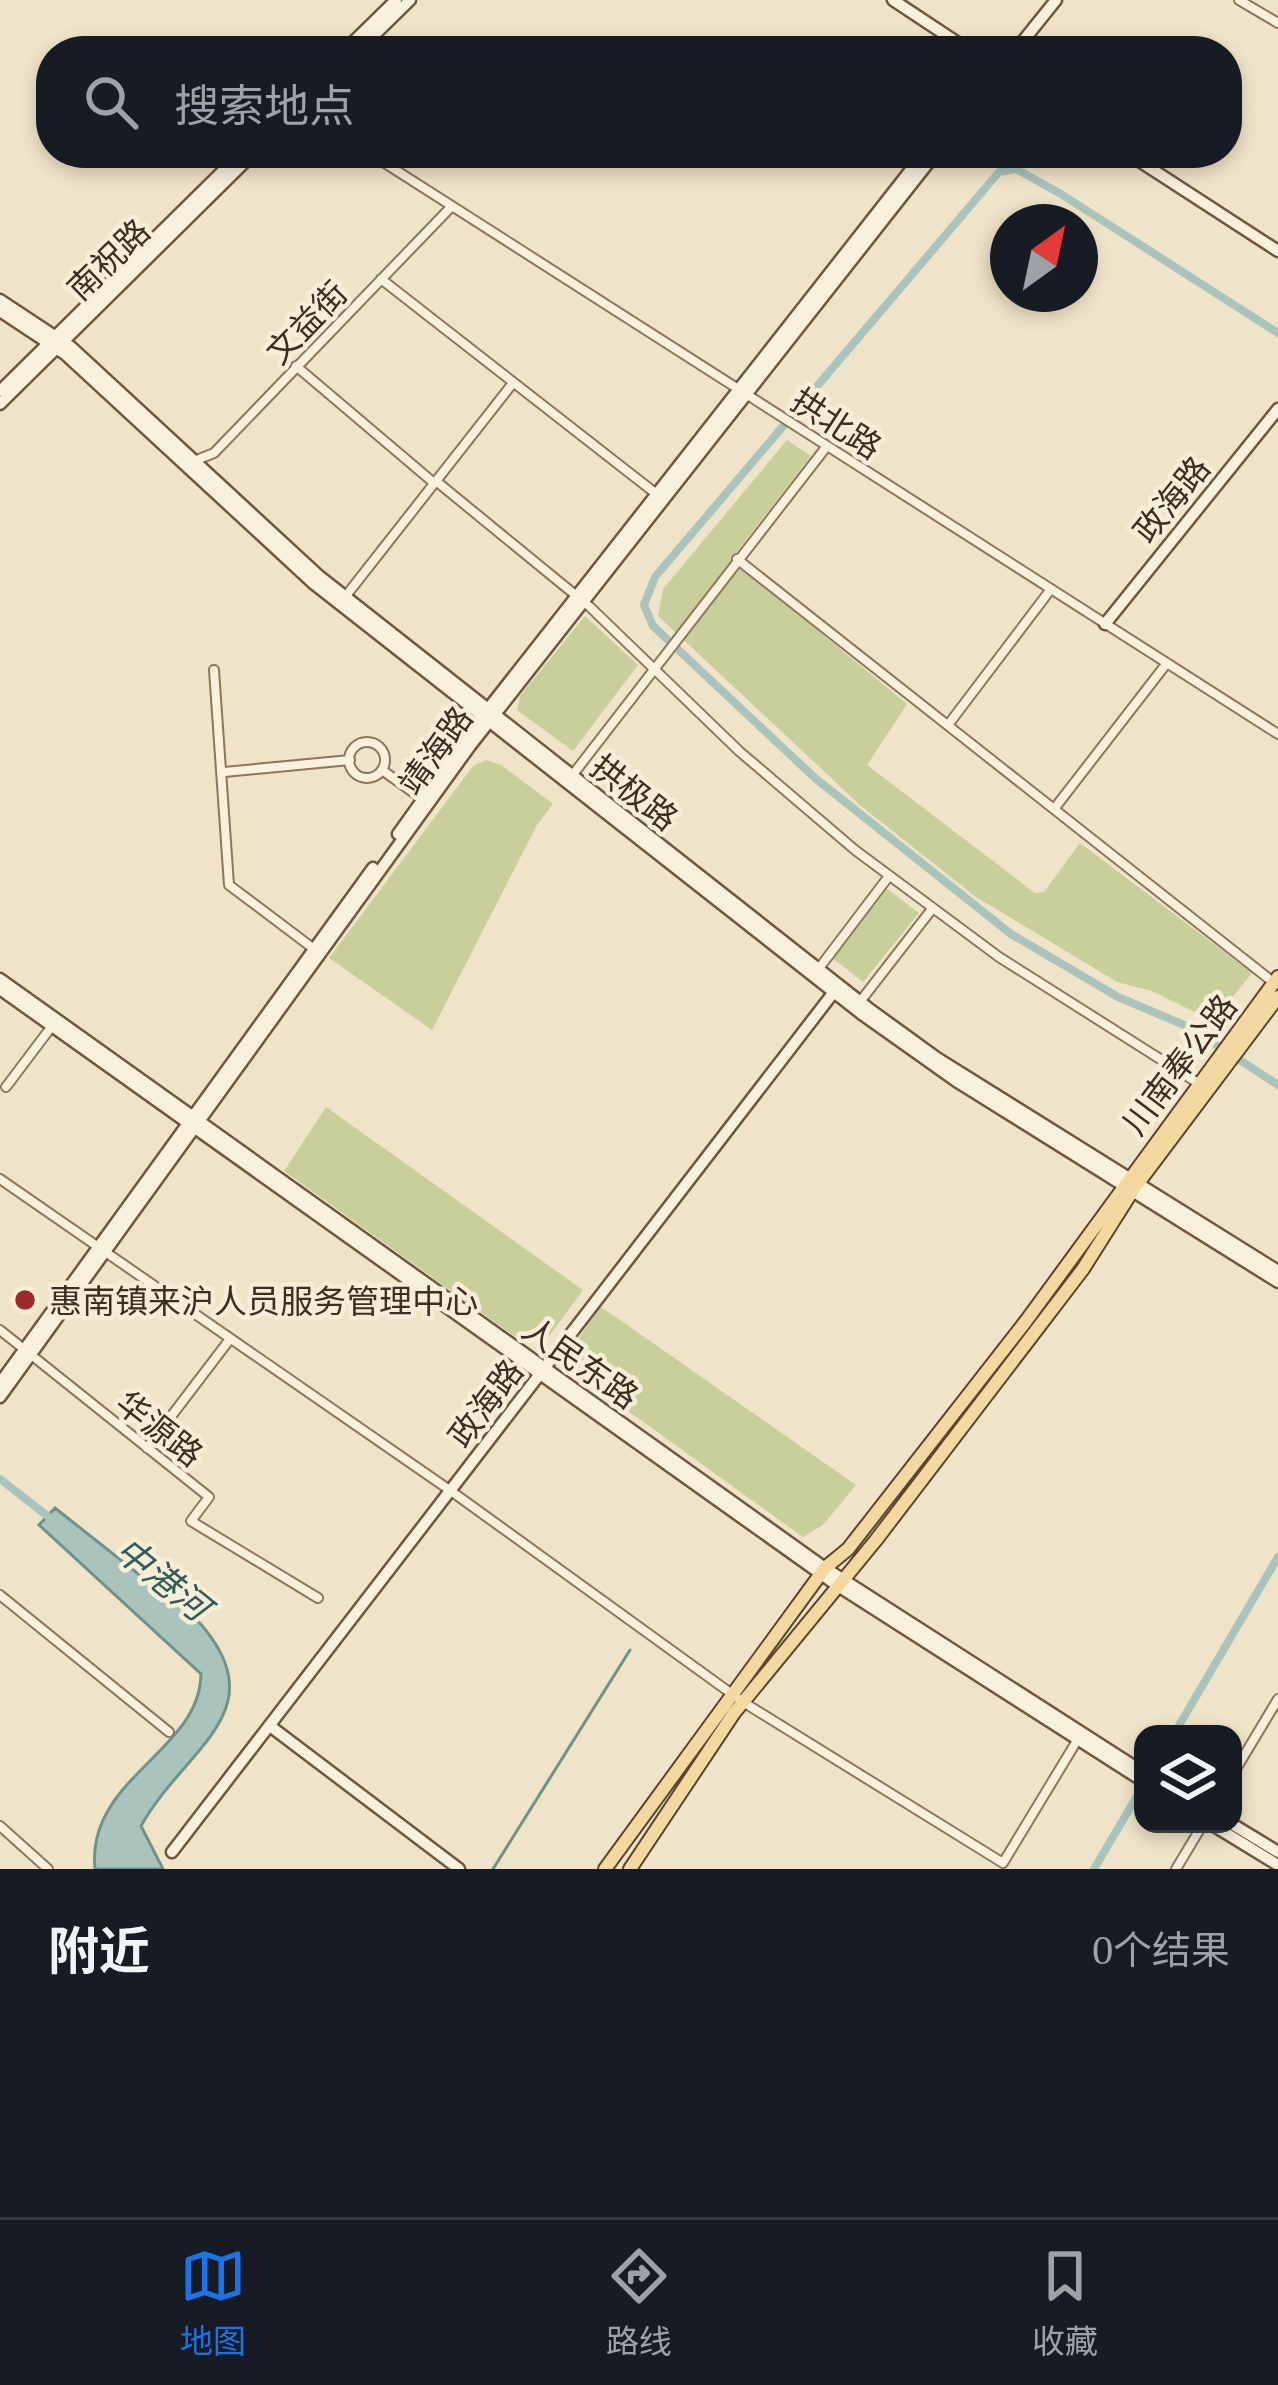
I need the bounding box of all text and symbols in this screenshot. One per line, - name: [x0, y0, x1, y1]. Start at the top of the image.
- search box: [36, 36, 1242, 168]
- icon: search: [78, 69, 144, 135]
- text: 搜索地点: [174, 75, 354, 135]
- north arrow: [990, 204, 1098, 312]
- street label: 南祝路: [57, 209, 159, 309]
- street label: 文益街: [256, 271, 356, 373]
- street label: 拱北路: [784, 378, 890, 468]
- street label: 政海路: [1123, 447, 1219, 551]
- street label: 靖海路: [389, 697, 481, 803]
- street label: 拱极路: [583, 745, 687, 839]
- street label: 川南奉公路: [1112, 985, 1246, 1143]
- place label: 惠南镇来沪人员服务管理中心: [49, 1279, 478, 1322]
- marker: 惠南镇来沪人员服务管理中心: [12, 1287, 38, 1313]
- street label: 人民东路: [515, 1307, 647, 1417]
- street label: 政海路: [438, 1351, 532, 1455]
- street label: 华源路: [108, 1381, 212, 1475]
- water label: 中港河: [106, 1526, 224, 1634]
- map controls: [1134, 1725, 1242, 1833]
- button: layers: [1134, 1725, 1242, 1833]
- text: 附近: [48, 1916, 150, 1984]
- text: 0个结果: [1092, 1923, 1230, 1975]
- tab: 地图: [180, 2243, 246, 2363]
- tab: 路线: [606, 2243, 672, 2363]
- tab: 收藏: [1032, 2243, 1098, 2363]

